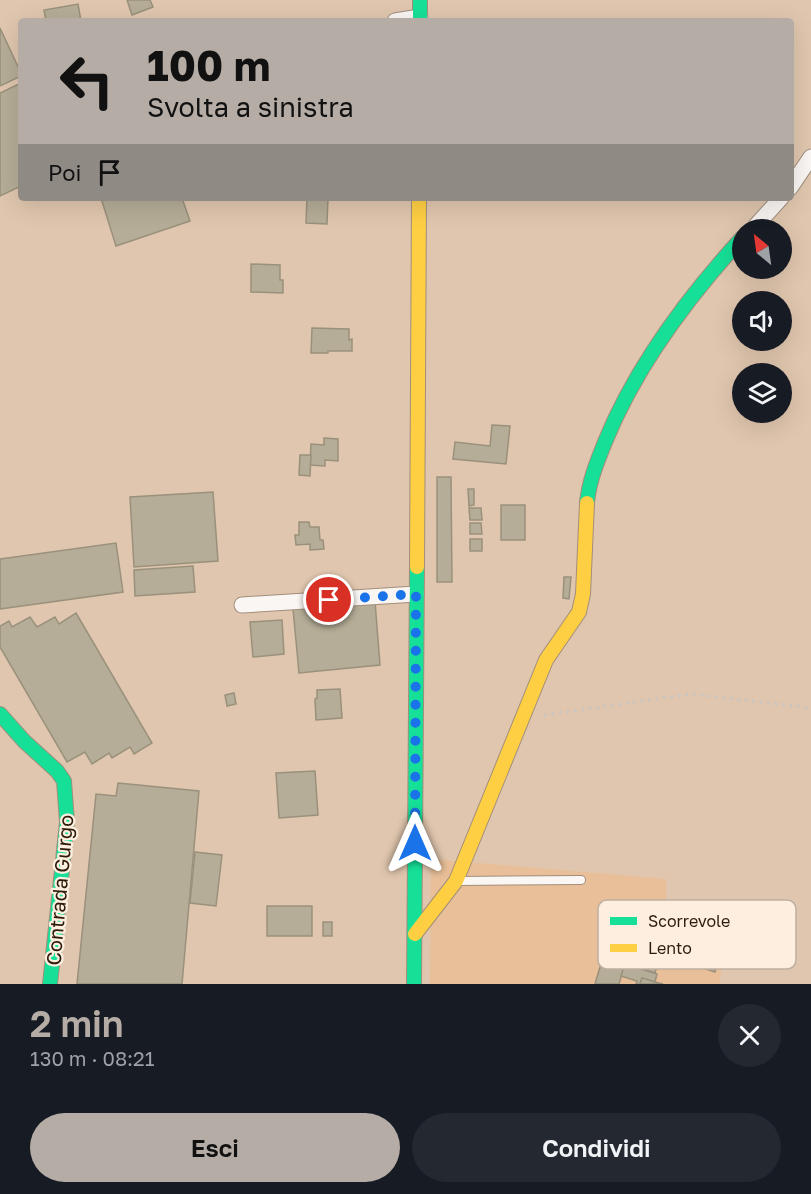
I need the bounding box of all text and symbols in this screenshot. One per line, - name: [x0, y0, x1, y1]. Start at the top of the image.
- text: 100 m: [147, 40, 270, 90]
- icon: left: [48, 42, 126, 120]
- text: Svolta a sinistra: [147, 91, 354, 123]
- icon: arrive: [93, 156, 126, 189]
- text: Poi: [48, 159, 81, 186]
- north arrow: [732, 219, 792, 279]
- map controls: [732, 219, 792, 423]
- button: sound: [732, 291, 792, 351]
- button: layers: [732, 363, 792, 423]
- pin: [303, 574, 354, 625]
- icon: arrive: [312, 583, 345, 616]
- position arrow: [383, 811, 447, 875]
- street label: Contrada Gurgo: [40, 814, 78, 966]
- legend: [598, 900, 796, 969]
- text: Scorrevole: [648, 911, 730, 931]
- text: Lento: [648, 938, 692, 958]
- text: 2 min: [30, 1002, 124, 1045]
- button: close: [718, 1004, 781, 1067]
- text: 130 m · 08:21: [30, 1046, 154, 1070]
- button: Esci: [30, 1113, 400, 1182]
- button: Condividi: [412, 1113, 781, 1182]

